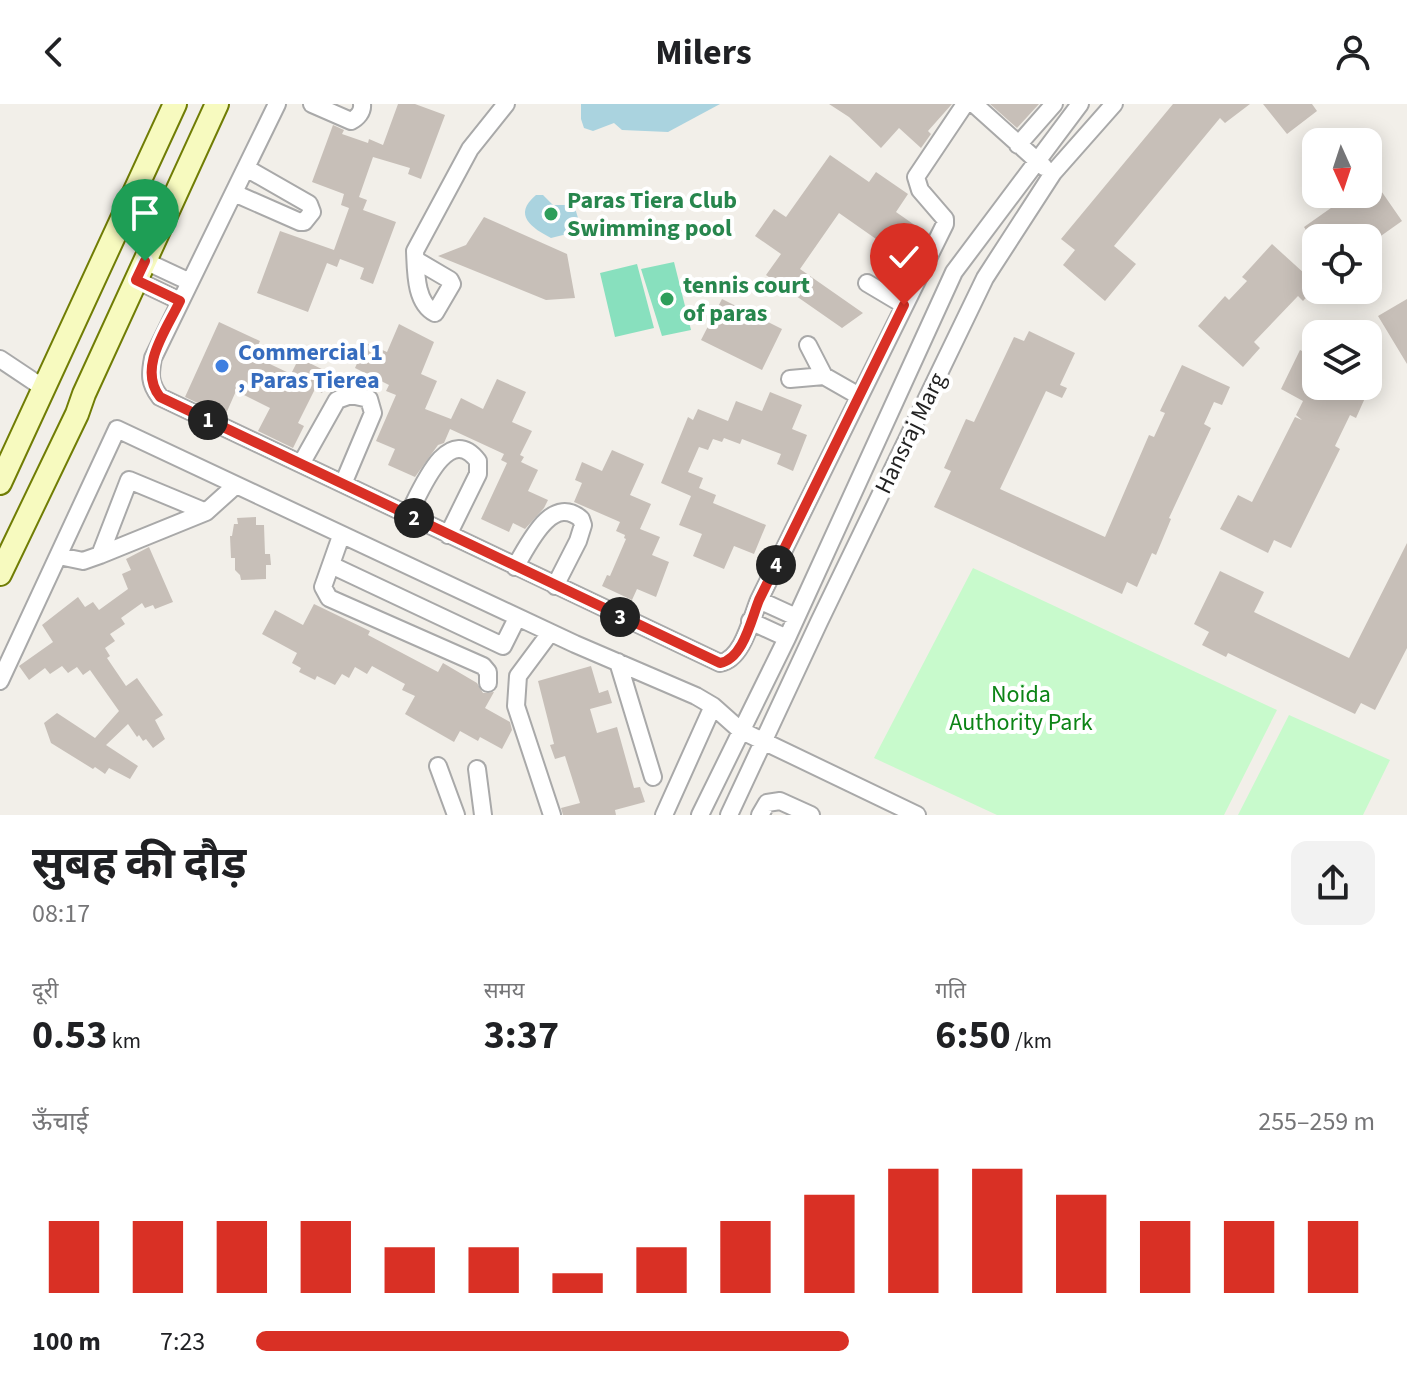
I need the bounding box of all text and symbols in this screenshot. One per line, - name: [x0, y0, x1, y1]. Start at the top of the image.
- text: Milers: [655, 27, 752, 78]
- icon: back: [32, 30, 76, 74]
- icon: person: [1331, 30, 1375, 74]
- north arrow: [1302, 128, 1382, 208]
- map controls: [1302, 128, 1382, 400]
- pin: [111, 179, 179, 261]
- place label: Paras Tiera Club Swimming pool: [567, 183, 737, 246]
- icon: arrive: [123, 191, 167, 235]
- marker: Paras Tiera Club Swimming pool: [542, 205, 560, 223]
- pin: [870, 223, 938, 305]
- button: locate: [1302, 224, 1382, 304]
- icon: check: [882, 235, 926, 279]
- place label: tennis court of paras: [683, 268, 810, 331]
- marker: tennis court of paras: [658, 290, 676, 308]
- button: layers: [1302, 320, 1382, 400]
- place label: Commercial 1 , Paras Tierea: [238, 335, 383, 398]
- marker: Commercial 1 , Paras Tierea: [213, 357, 231, 375]
- street label: Hansraj Marg: [866, 367, 955, 500]
- pin: 1: [188, 400, 228, 440]
- text: 1: [202, 404, 214, 436]
- pin: 2: [394, 498, 434, 538]
- text: 2: [408, 502, 420, 534]
- pin: 4: [756, 545, 796, 585]
- text: 4: [770, 549, 782, 581]
- pin: 3: [600, 597, 640, 637]
- text: 3: [614, 601, 626, 633]
- park label: Noida Authority Park: [949, 677, 1093, 740]
- text: सुबह की दौड़: [32, 833, 246, 896]
- button: share: [1291, 841, 1375, 925]
- text: 08:17: [32, 895, 90, 932]
- text: दूरी: [32, 975, 58, 1007]
- text: समय: [484, 975, 524, 1007]
- text: गति: [935, 975, 966, 1007]
- text: 0.53: [32, 1007, 107, 1064]
- text: 3:37: [484, 1007, 559, 1064]
- text: 6:50: [935, 1007, 1011, 1064]
- text: km: [107, 1025, 141, 1057]
- text: /km: [1011, 1025, 1052, 1057]
- text: ऊँचाई: [32, 1103, 88, 1140]
- text: 255–259 m: [1258, 1103, 1375, 1140]
- text: 100 m: [32, 1323, 101, 1360]
- text: 7:23: [160, 1323, 205, 1360]

